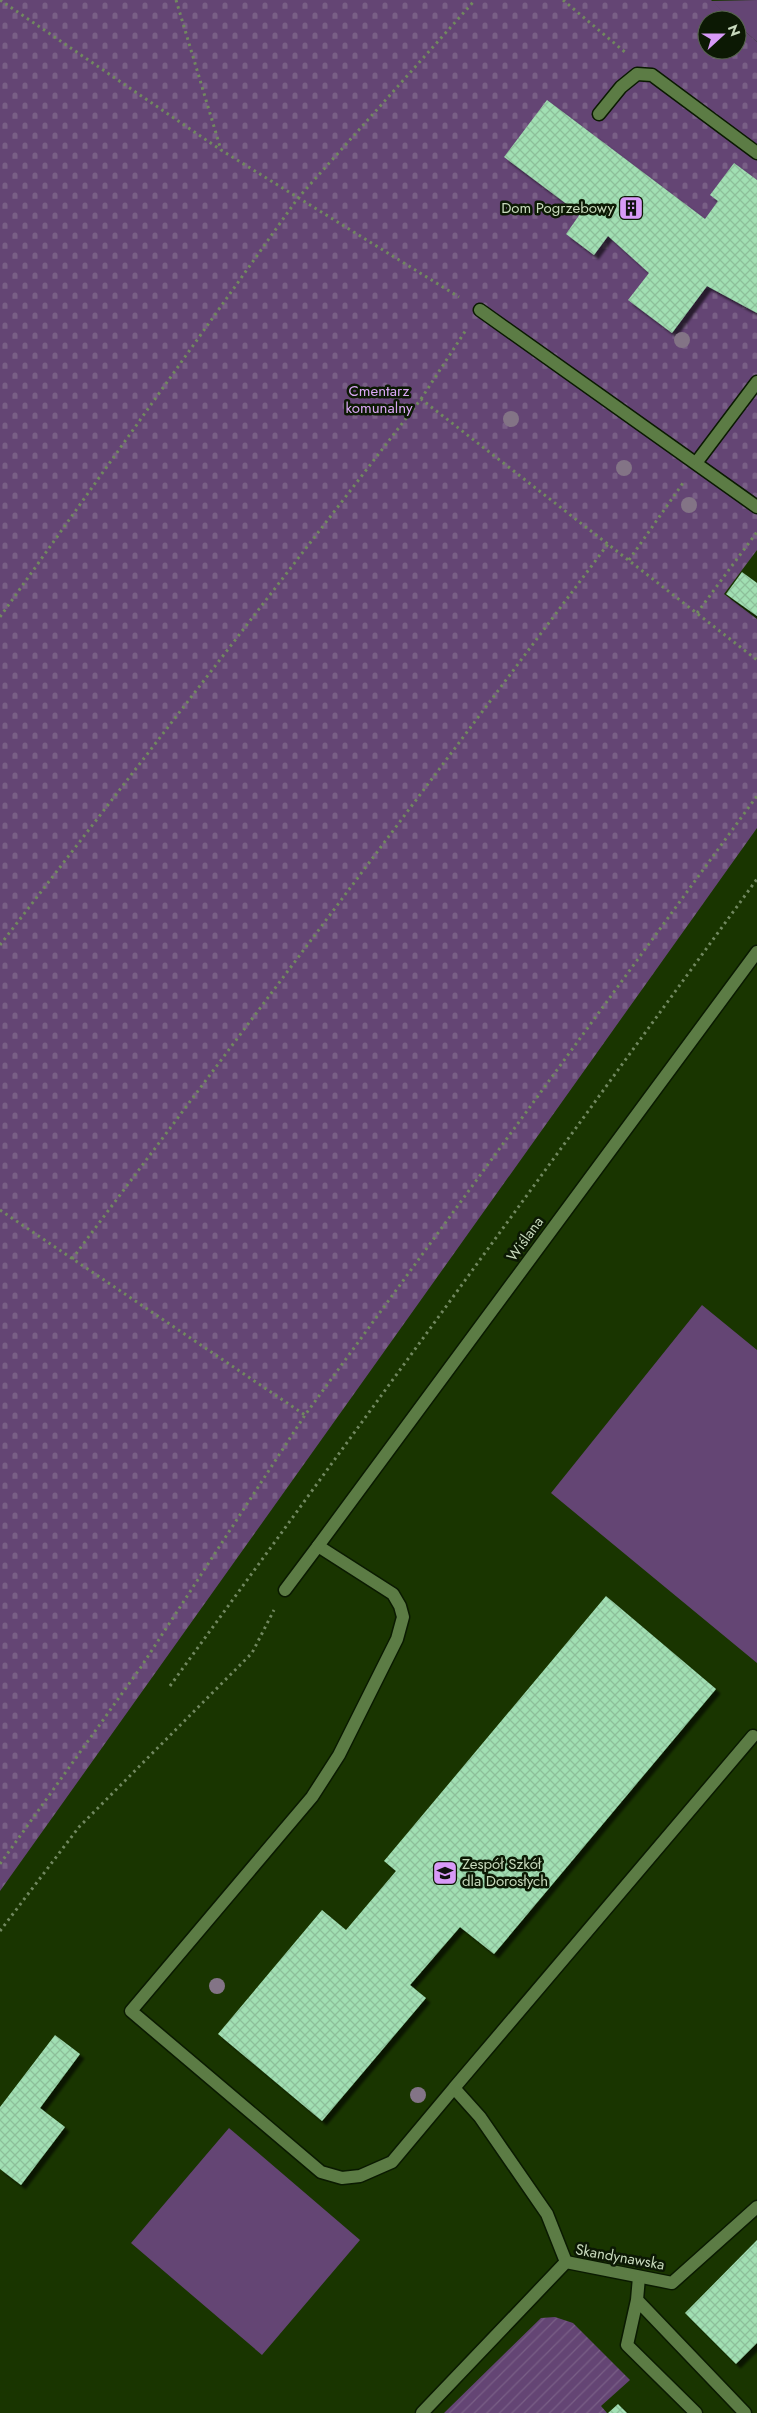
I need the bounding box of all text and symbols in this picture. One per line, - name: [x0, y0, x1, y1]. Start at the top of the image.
- north arrow: [697, 10, 747, 60]
- text: N: [723, 22, 745, 39]
- building icon: Dom Pogrzebowy: [618, 195, 644, 221]
- place label: Dom Pogrzebowy: [501, 197, 614, 219]
- park label: Cmentarz komunalny: [345, 380, 413, 419]
- street label: Wiślana: [501, 1212, 549, 1266]
- place label: Zespół Szkół dla Dorosłych: [462, 1853, 548, 1892]
- school or university icon: Zespół Szkół dla Dorosłych: [432, 1860, 458, 1886]
- street label: Skandynawska: [574, 2238, 666, 2276]

